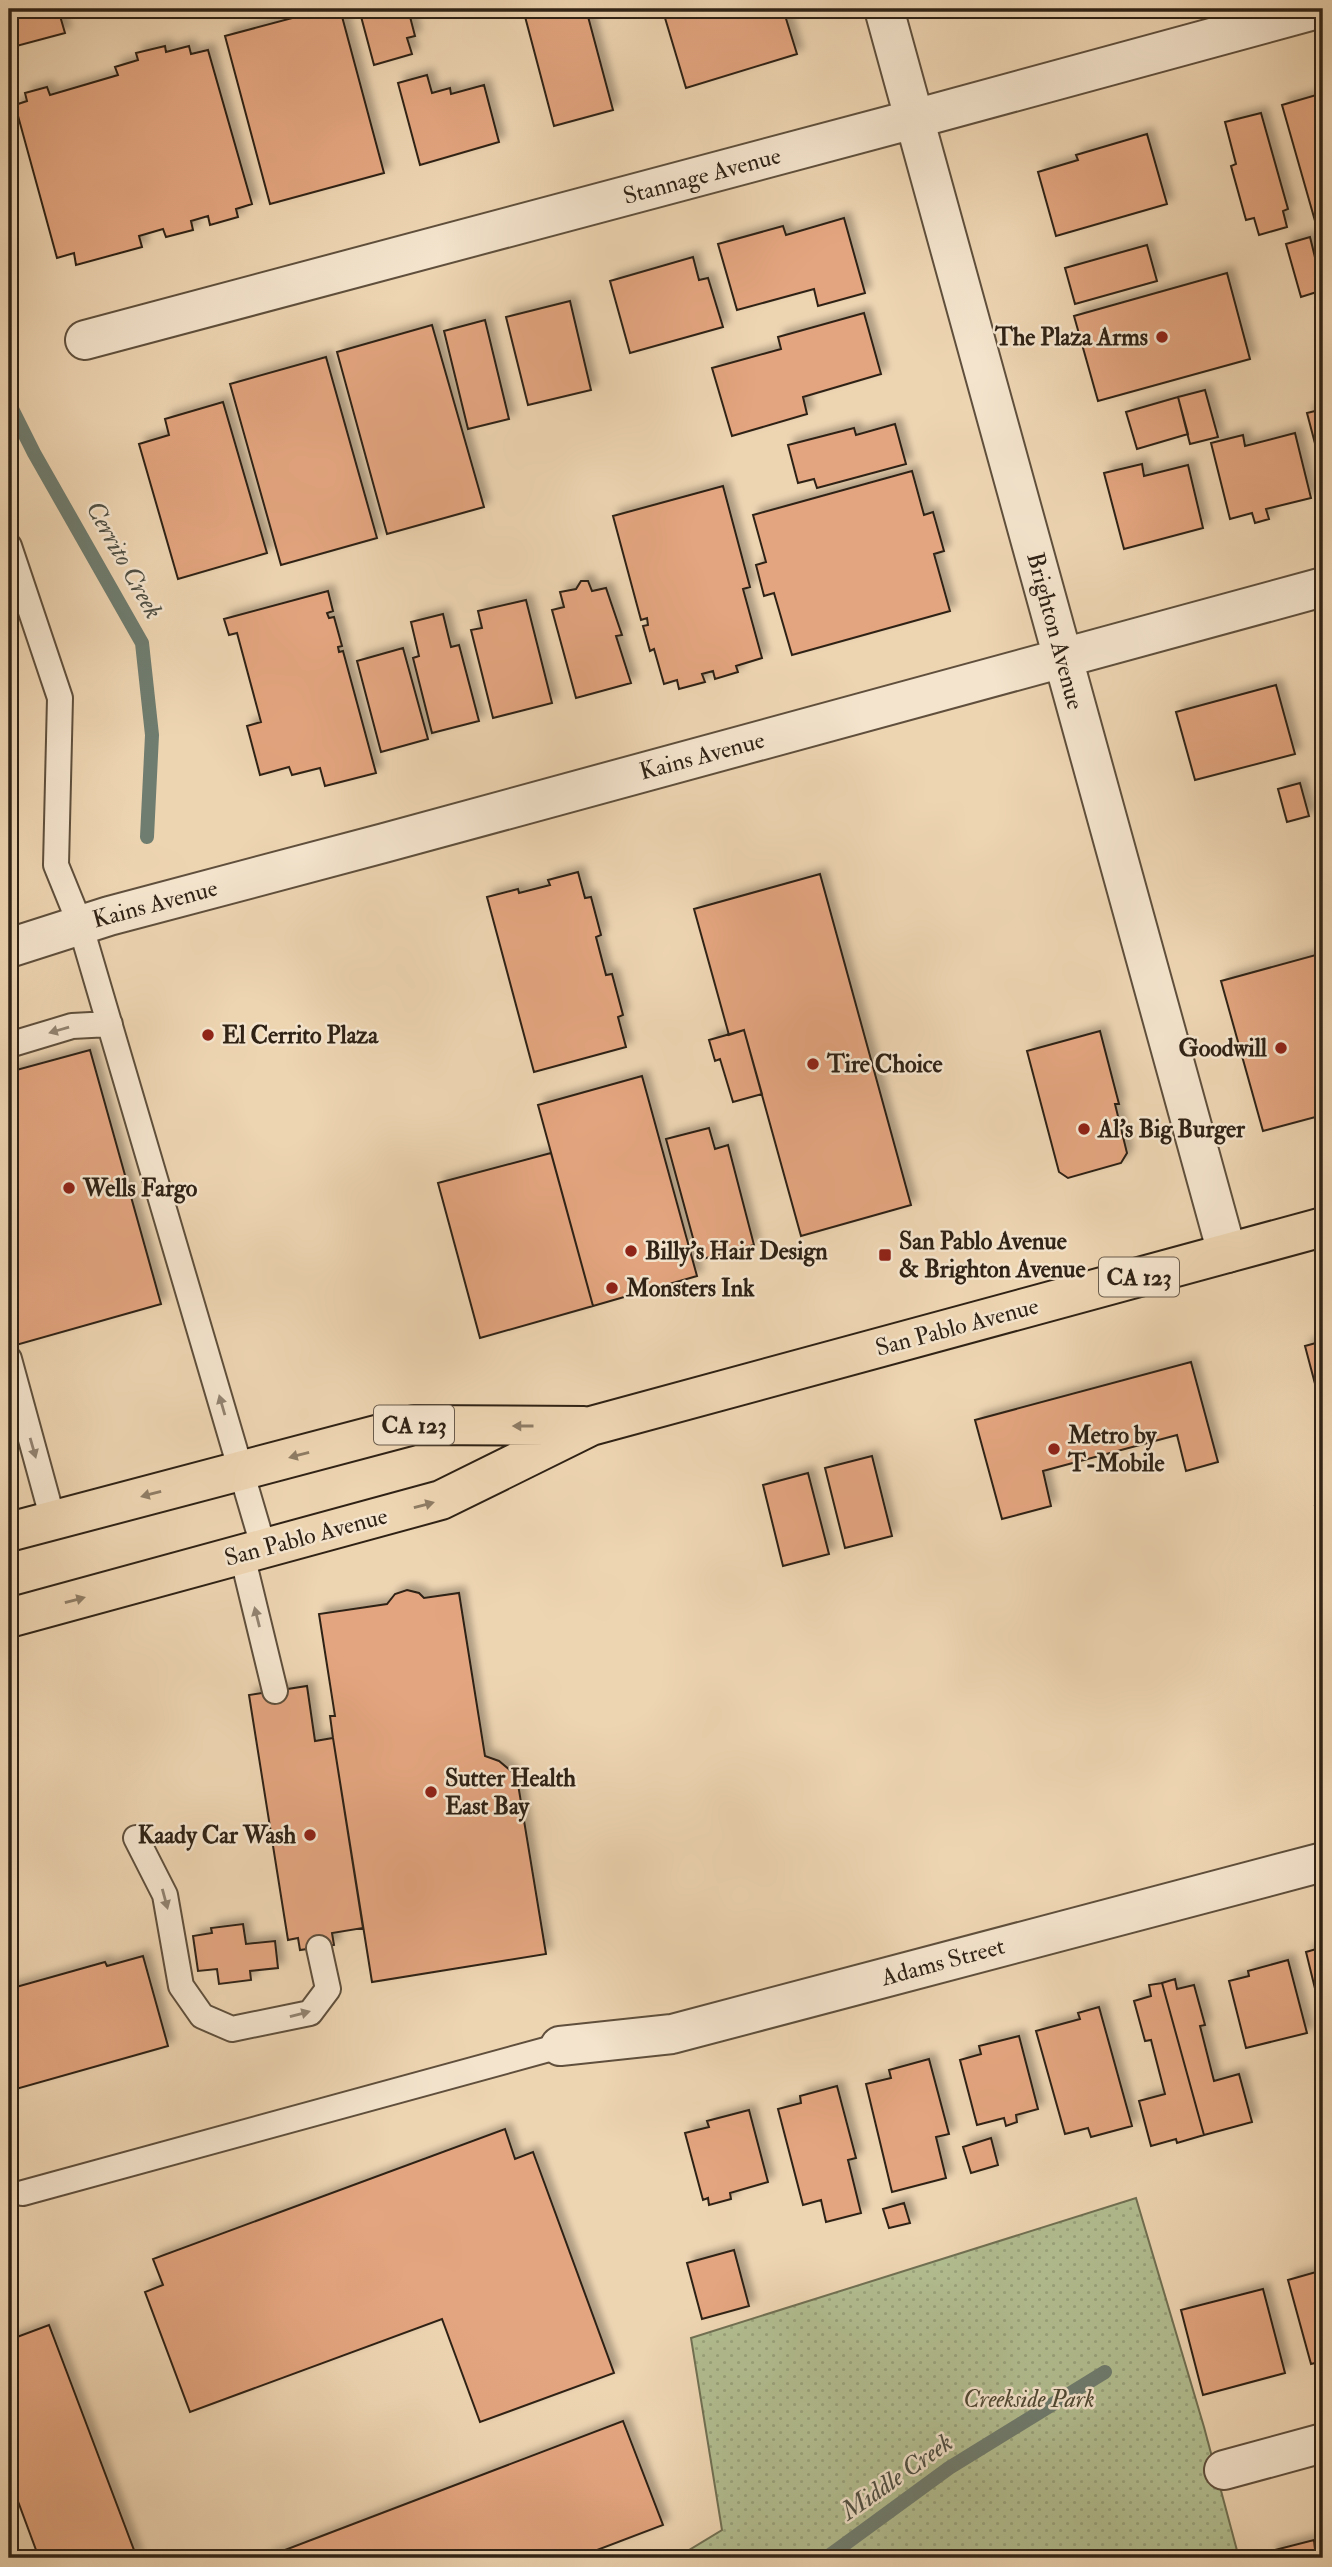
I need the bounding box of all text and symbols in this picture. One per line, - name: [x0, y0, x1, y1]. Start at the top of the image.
- street label: Stannage Avenue: [620, 140, 784, 212]
- place label: The Plaza Arms: [994, 322, 1148, 353]
- marker: The Plaza Arms: [1154, 329, 1170, 345]
- water label: Cerrito Creek: [78, 495, 170, 625]
- street label: Brighton Avenue: [1019, 549, 1091, 713]
- street label: Kains Avenue: [636, 724, 768, 788]
- street label: Kains Avenue: [89, 872, 221, 936]
- place label: El Cerrito Plaza: [222, 1020, 379, 1051]
- one-way arrow: [48, 1026, 69, 1036]
- marker: El Cerrito Plaza: [200, 1027, 216, 1043]
- place label: Goodwill: [1179, 1033, 1268, 1064]
- marker: Goodwill: [1273, 1040, 1289, 1056]
- place label: Tire Choice: [826, 1049, 943, 1080]
- marker: Tire Choice: [805, 1056, 821, 1072]
- place label: Al's Big Burger: [1097, 1114, 1246, 1145]
- marker: Al's Big Burger: [1076, 1121, 1092, 1137]
- place label: Wells Fargo: [82, 1173, 198, 1204]
- marker: Wells Fargo: [61, 1180, 77, 1196]
- place label: San Pablo Avenue & Brighton Avenue: [899, 1226, 1085, 1285]
- place label: Billy's Hair Design: [645, 1236, 828, 1267]
- marker: Billy's Hair Design: [623, 1243, 639, 1259]
- marker: San Pablo Avenue & Brighton Avenue: [877, 1247, 893, 1263]
- road number: CA 123: [1099, 1258, 1179, 1296]
- place label: Monsters Ink: [625, 1273, 755, 1304]
- marker: Monsters Ink: [604, 1280, 620, 1296]
- street label: San Pablo Avenue: [872, 1290, 1042, 1364]
- one-way arrow: [217, 1394, 227, 1415]
- road number: CA 123: [374, 1406, 454, 1444]
- one-way arrow: [512, 1420, 534, 1432]
- place label: Metro by T-Mobile: [1067, 1420, 1164, 1479]
- one-way arrow: [29, 1438, 39, 1459]
- marker: Metro by T-Mobile: [1046, 1441, 1062, 1457]
- one-way arrow: [288, 1450, 310, 1461]
- one-way arrow: [140, 1489, 162, 1500]
- one-way arrow: [413, 1499, 435, 1510]
- street label: San Pablo Avenue: [221, 1500, 391, 1574]
- one-way arrow: [64, 1594, 85, 1604]
- one-way arrow: [251, 1606, 262, 1628]
- place label: Sutter Health East Bay: [445, 1763, 576, 1822]
- marker: Sutter Health East Bay: [423, 1784, 439, 1800]
- place label: Kaady Car Wash: [138, 1820, 296, 1851]
- marker: Kaady Car Wash: [302, 1827, 318, 1843]
- one-way arrow: [160, 1889, 171, 1911]
- street label: Adams Street: [877, 1931, 1008, 1994]
- one-way arrow: [289, 2009, 310, 2019]
- park label: Creekside Park: [963, 2384, 1095, 2415]
- water label: Middle Creek: [833, 2427, 959, 2528]

